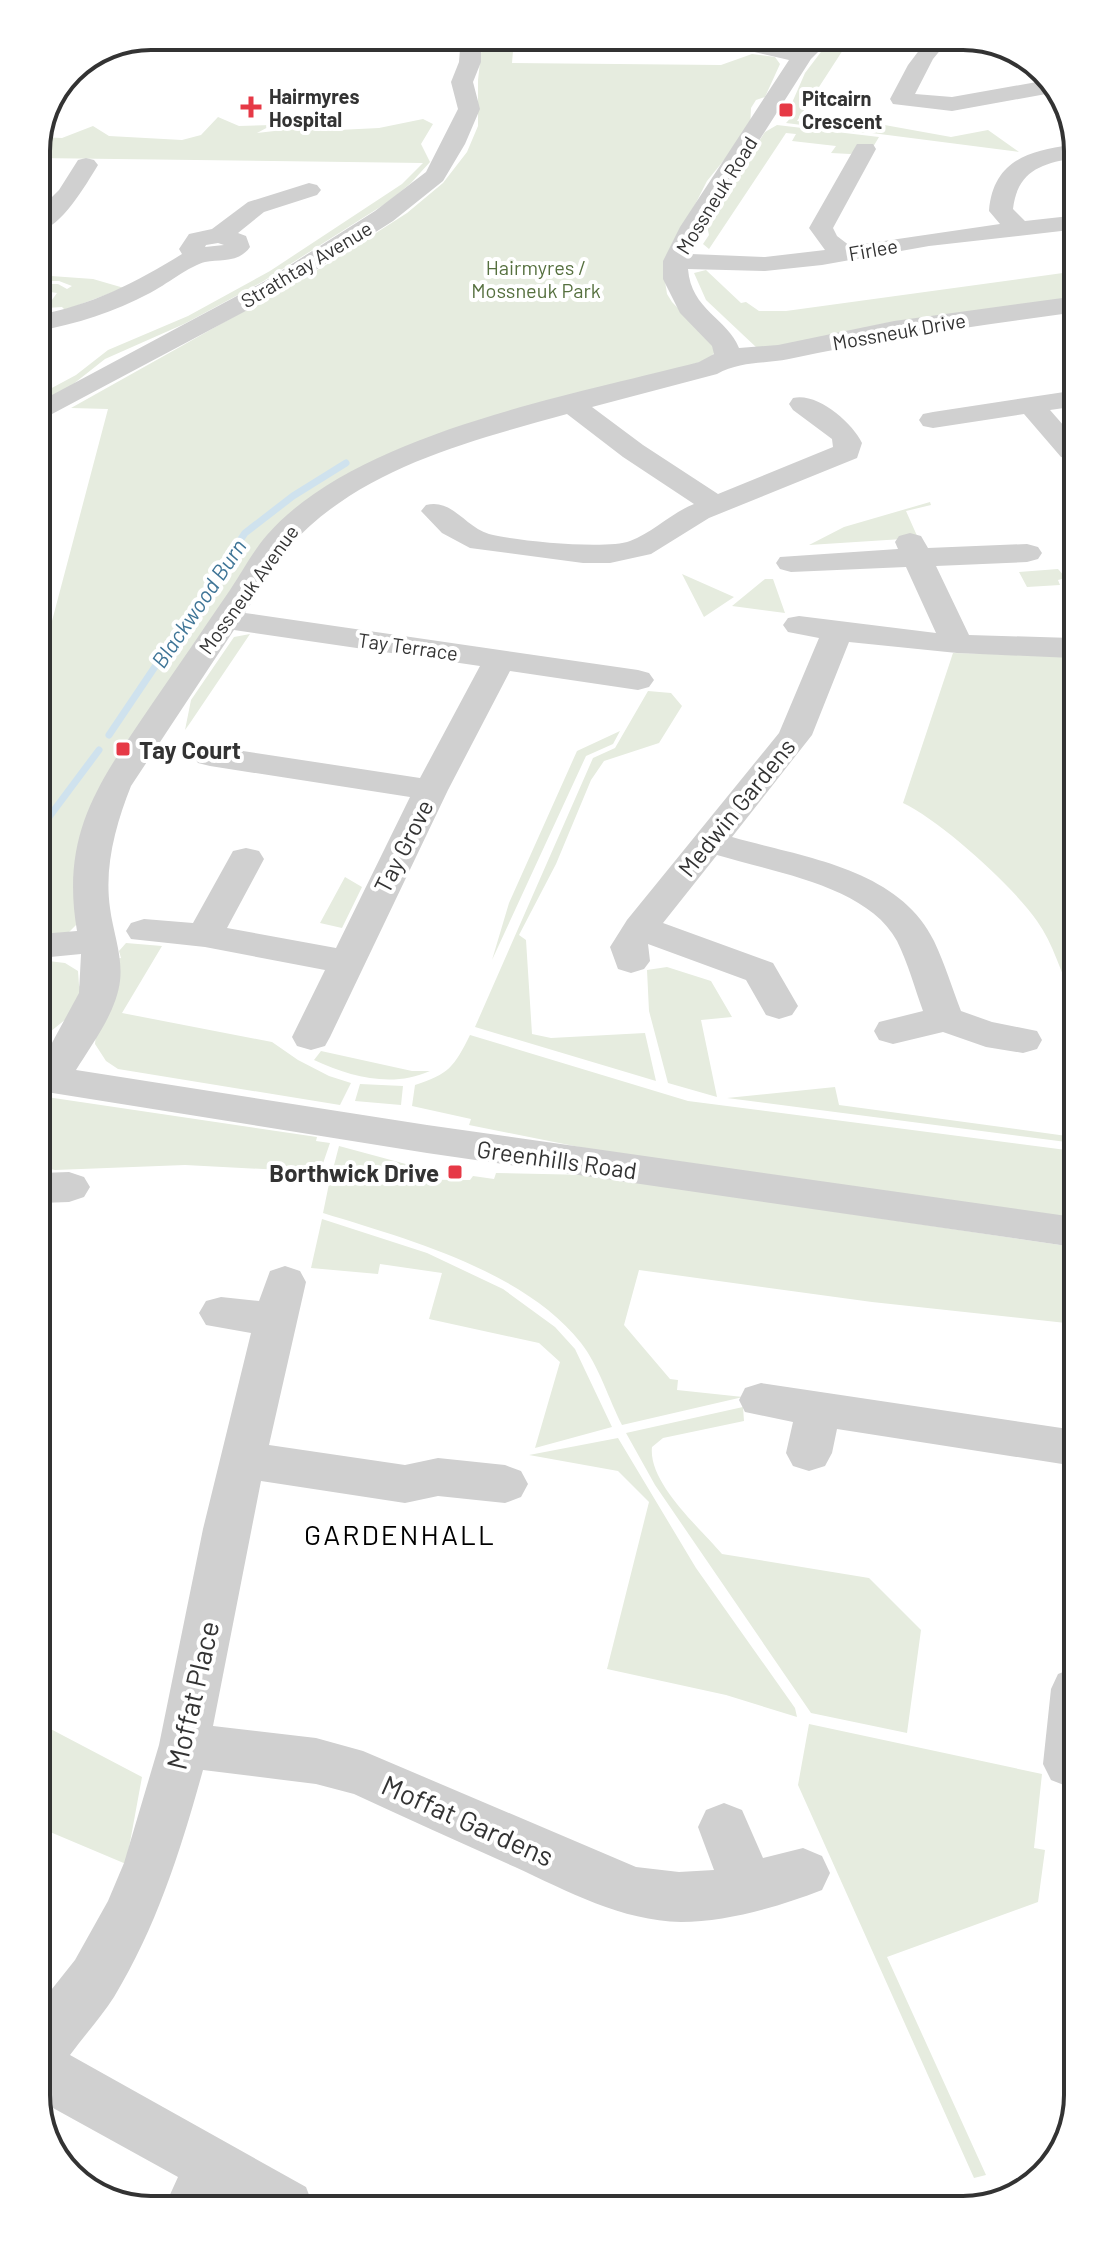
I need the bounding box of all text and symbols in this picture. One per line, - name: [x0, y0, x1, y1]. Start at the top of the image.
- place label: Hairmyres Hospital: [269, 84, 359, 131]
- place label: Pitcairn Crescent: [802, 86, 882, 133]
- marker: Hairmyres Hospital: [240, 96, 262, 118]
- marker: Pitcairn Crescent: [777, 101, 795, 119]
- street label: Mossneuk Road: [670, 132, 762, 258]
- street label: Strathtay Avenue: [236, 215, 376, 313]
- street label: Firlee: [846, 233, 900, 265]
- park label: Hairmyres / Mossneuk Park: [471, 255, 601, 302]
- street label: Mossneuk Drive: [831, 307, 967, 355]
- street label: Mossneuk Avenue: [193, 520, 303, 658]
- water label: Blackwood Burn: [145, 534, 251, 672]
- street label: Tay Terrace: [356, 627, 460, 665]
- street label: Medwin Gardens: [671, 732, 801, 882]
- place label: Tay Court: [139, 735, 241, 764]
- marker: Tay Court: [114, 740, 132, 758]
- street label: Tay Grove: [367, 794, 439, 898]
- street label: Greenhills Road: [475, 1133, 639, 1185]
- place label: Borthwick Drive: [269, 1158, 439, 1187]
- marker: Borthwick Drive: [446, 1163, 464, 1181]
- district label: GARDENHALL: [304, 1517, 496, 1551]
- street label: Moffat Place: [158, 1617, 226, 1773]
- street label: Moffat Gardens: [377, 1767, 559, 1873]

